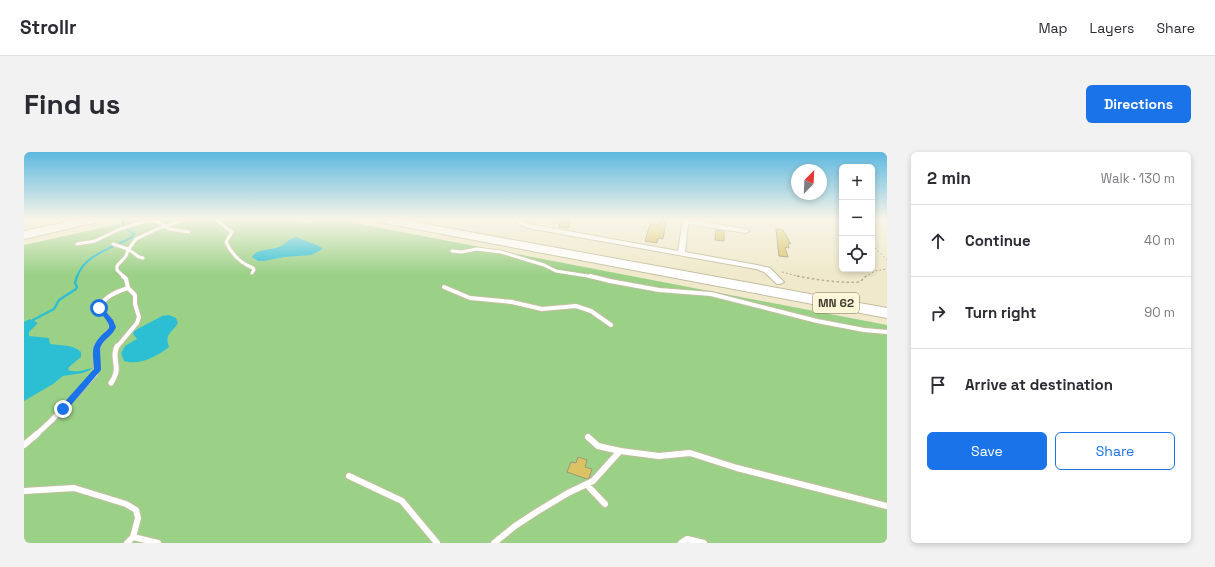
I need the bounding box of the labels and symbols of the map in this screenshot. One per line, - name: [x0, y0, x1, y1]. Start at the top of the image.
- north arrow: [791, 164, 827, 200]
- road number: MN 62: [813, 293, 859, 313]
- route start: [90, 299, 108, 317]
- route end: [54, 400, 72, 418]

